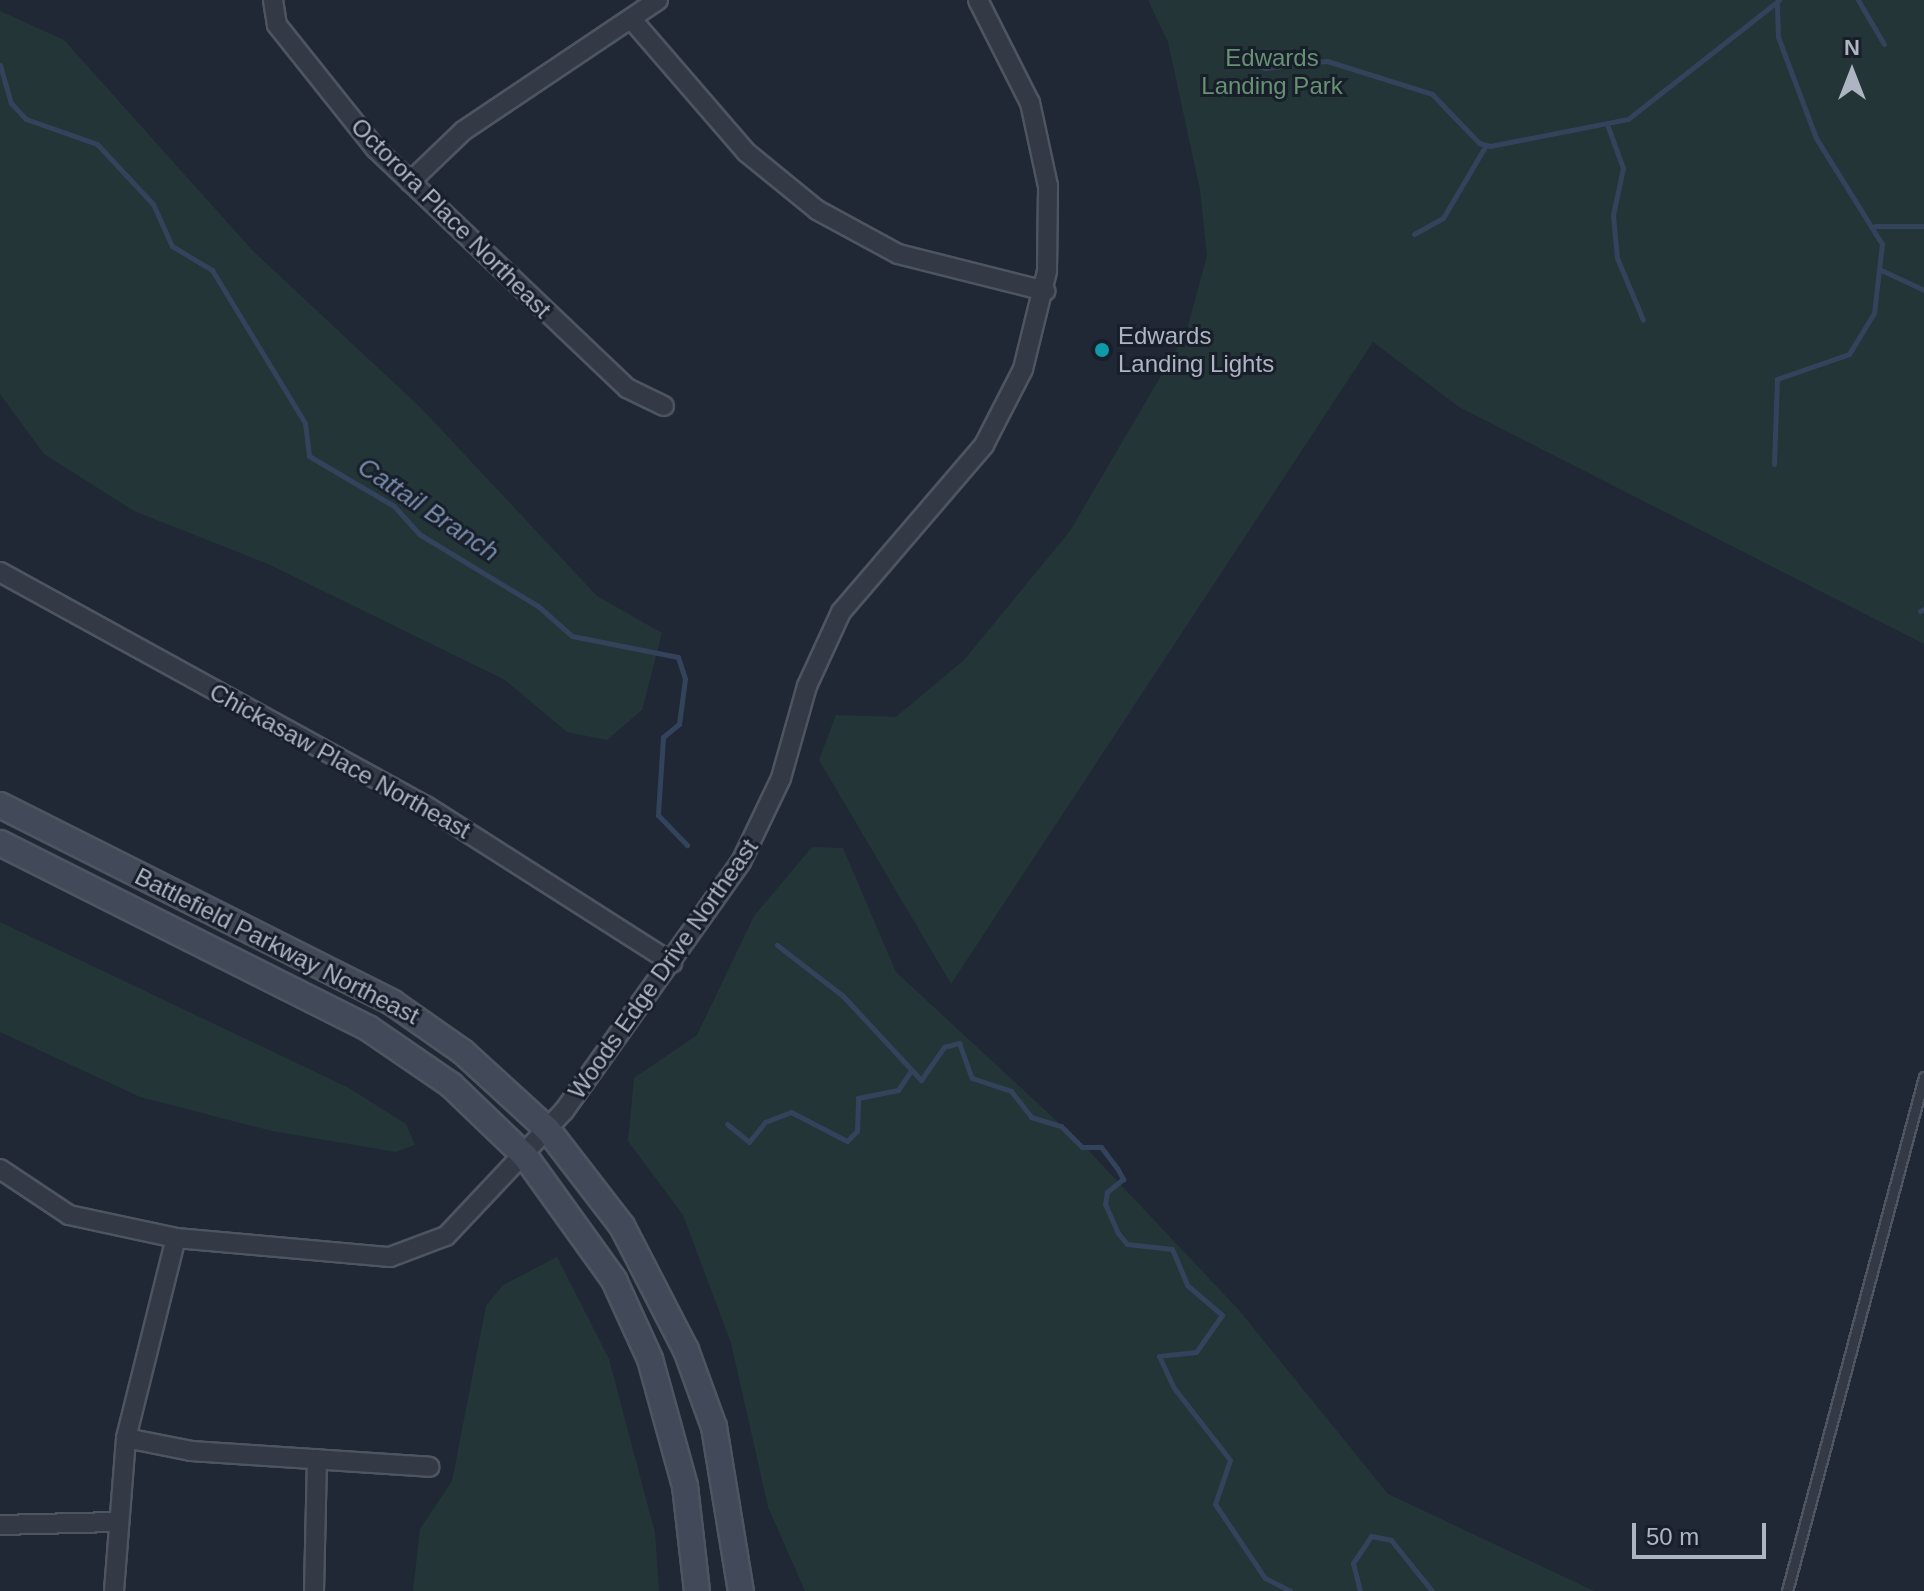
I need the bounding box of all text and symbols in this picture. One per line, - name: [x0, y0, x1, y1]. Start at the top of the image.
- north arrow: [1812, 32, 1892, 112]
- text: N: [1844, 35, 1860, 60]
- park label: Edwards Landing Park: [1201, 44, 1343, 100]
- street label: Octorora Place Northeast: [345, 112, 557, 324]
- place label: Edwards Landing Lights: [1118, 322, 1274, 378]
- marker: Edwards Landing Lights: [1093, 341, 1111, 359]
- water label: Cattail Branch: [352, 451, 504, 569]
- street label: Chickasaw Place Northeast: [205, 677, 475, 845]
- street label: Woods Edge Drive Northeast: [562, 834, 764, 1104]
- street label: Battlefield Parkway Northeast: [130, 862, 424, 1030]
- scale bar: [1636, 1507, 1770, 1557]
- text: 50 m: [1646, 1523, 1699, 1550]

